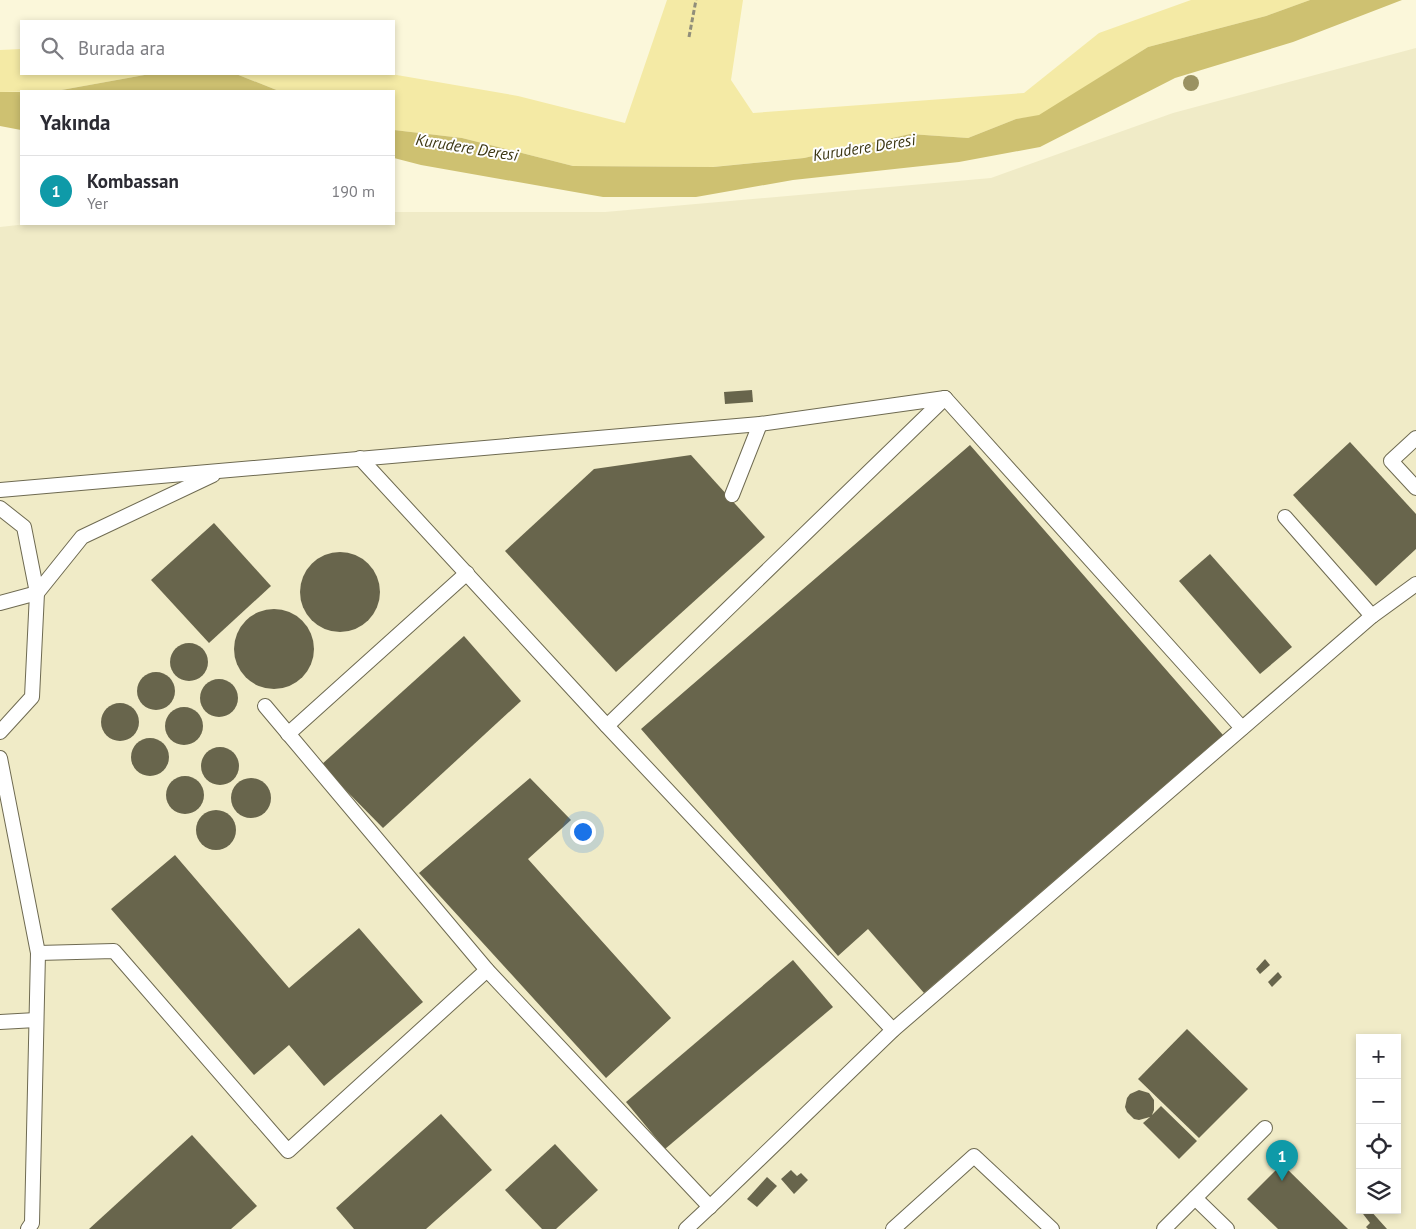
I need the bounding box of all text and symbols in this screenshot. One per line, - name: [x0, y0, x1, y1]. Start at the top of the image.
- search box: [20, 20, 395, 75]
- icon: search: [38, 34, 66, 62]
- text: Burada ara: [78, 36, 165, 60]
- text: Yakında: [40, 109, 110, 136]
- water label: Kurudere Deresi: [414, 129, 520, 165]
- water label: Kurudere Deresi: [811, 129, 917, 165]
- text: Kombassan: [87, 169, 179, 193]
- text: 1: [51, 181, 61, 201]
- text: 190 m: [332, 181, 375, 201]
- text: Yer: [87, 193, 108, 213]
- your location: [570, 819, 596, 845]
- map controls: [1356, 1034, 1401, 1214]
- button: +: [1356, 1034, 1401, 1079]
- button: −: [1356, 1079, 1401, 1124]
- button: locate: [1356, 1124, 1401, 1169]
- pin: 1: [1266, 1140, 1298, 1181]
- button: layers: [1356, 1169, 1401, 1214]

